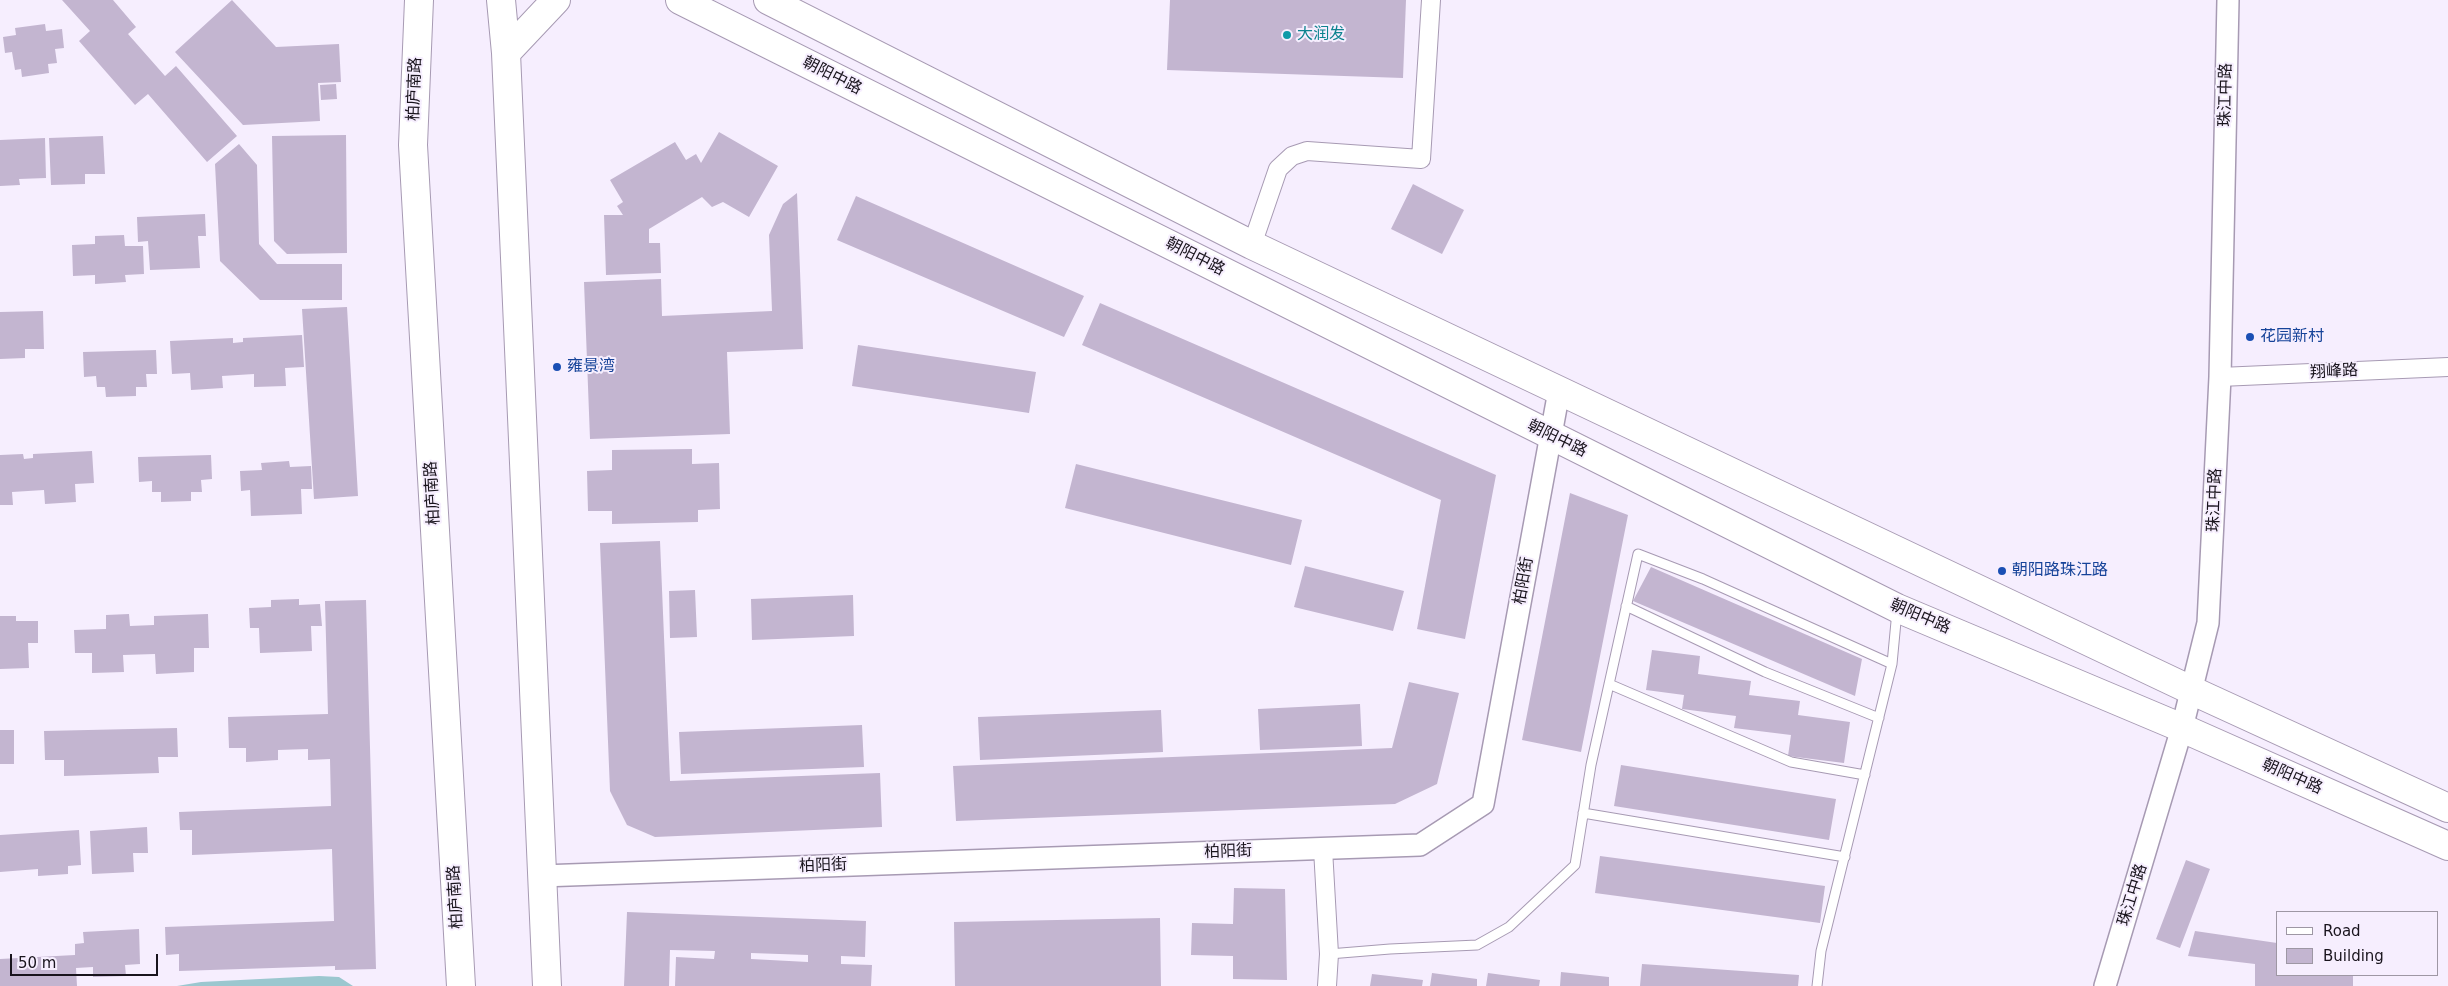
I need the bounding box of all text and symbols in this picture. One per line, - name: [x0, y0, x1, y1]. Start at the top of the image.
- place label: 大润发: [1297, 25, 1345, 45]
- marker: 大润发: [1281, 29, 1293, 41]
- street label: 朝阳中路: [799, 53, 865, 99]
- street label: 柏庐南路: [404, 57, 426, 121]
- street label: 珠江中路: [2216, 63, 2236, 127]
- street label: 朝阳中路: [1162, 234, 1228, 280]
- place label: 花园新村: [2260, 327, 2324, 347]
- marker: 花园新村: [2244, 331, 2256, 343]
- place label: 雍景湾: [567, 357, 615, 377]
- marker: 雍景湾: [551, 361, 563, 373]
- street label: 翔峰路: [2310, 361, 2358, 383]
- street label: 朝阳中路: [1524, 416, 1590, 462]
- street label: 柏庐南路: [422, 461, 444, 525]
- street label: 珠江中路: [2204, 468, 2226, 532]
- street label: 柏阳街: [1510, 556, 1538, 606]
- place label: 朝阳路珠江路: [2012, 561, 2108, 581]
- marker: 朝阳路珠江路: [1996, 565, 2008, 577]
- street label: 朝阳中路: [1887, 596, 1953, 638]
- street label: 朝阳中路: [2259, 755, 2325, 799]
- street label: 柏阳街: [1204, 842, 1252, 862]
- street label: 柏阳街: [799, 856, 847, 876]
- street label: 珠江中路: [2114, 862, 2152, 928]
- street label: 柏庐南路: [445, 865, 467, 929]
- legend: [2276, 911, 2438, 976]
- text: Road: [2323, 922, 2361, 940]
- scale bar: [12, 944, 160, 976]
- text: Building: [2323, 947, 2384, 965]
- text: 50 m: [18, 954, 56, 972]

